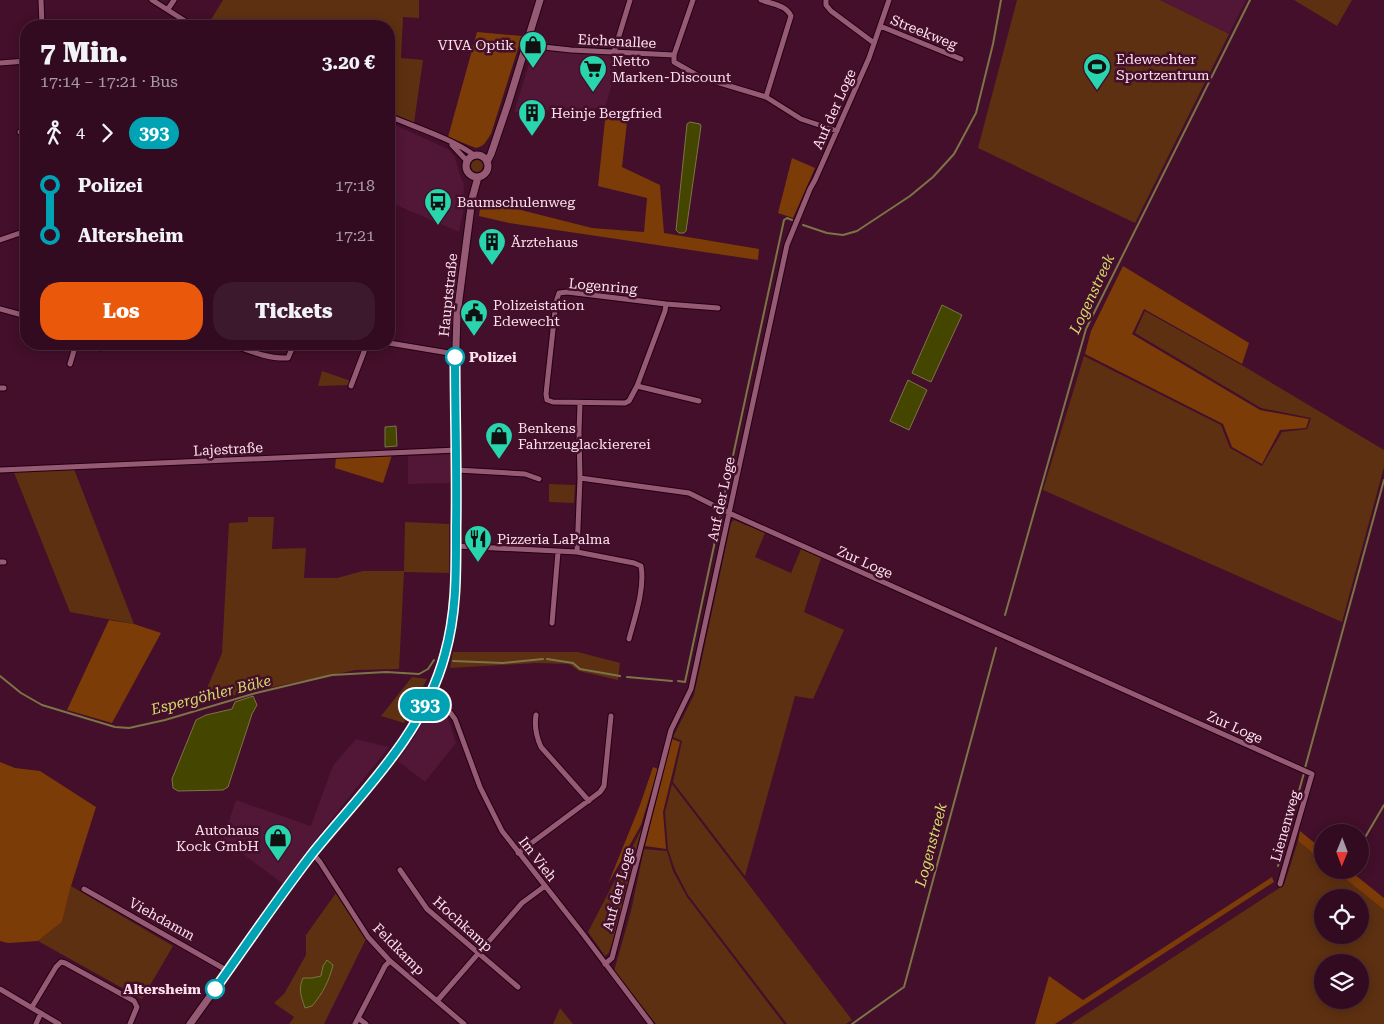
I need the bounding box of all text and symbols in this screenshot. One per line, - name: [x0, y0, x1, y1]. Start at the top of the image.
- street label: Streekweg: [888, 11, 960, 53]
- shop icon: VIVA Optik: [518, 30, 548, 69]
- street label: Eichenallee: [577, 31, 657, 51]
- text: 7 Min.: [40, 36, 128, 69]
- place label: VIVA Optik: [438, 37, 514, 53]
- text: 3.20 €: [322, 51, 375, 74]
- place label: Edewechter Sportzentrum: [1116, 51, 1210, 83]
- sports icon: Edewechter Sportzentrum: [1082, 52, 1112, 91]
- place label: Netto Marken-Discount: [612, 53, 731, 85]
- supermarket icon: Netto Marken-Discount: [578, 54, 608, 93]
- street label: Auf der Loge: [809, 66, 859, 151]
- text: 17:14 – 17:21 · Bus: [40, 72, 178, 91]
- building icon: Heinje Bergfried: [517, 98, 547, 137]
- place label: Heinje Bergfried: [551, 105, 662, 121]
- icon: walk: [40, 119, 68, 147]
- icon: forward: [93, 119, 121, 147]
- text: 393: [139, 122, 169, 143]
- text: 4: [76, 123, 85, 142]
- text: Polizei: [78, 174, 143, 197]
- text: 17:18: [335, 176, 375, 195]
- bus stop icon: Baumschulenweg: [423, 187, 453, 226]
- place label: Baumschulenweg: [457, 194, 575, 210]
- text: Altersheim: [78, 224, 184, 247]
- text: 17:21: [335, 226, 375, 245]
- building icon: Ärztehaus: [477, 227, 507, 266]
- place label: Ärztehaus: [511, 234, 578, 250]
- water label: Logenstreek: [1065, 250, 1119, 338]
- street label: Hauptstraße: [436, 252, 460, 337]
- street label: Logenring: [568, 275, 638, 297]
- button: Los: [40, 282, 203, 340]
- button: Tickets: [213, 282, 375, 340]
- place label: Polizeistation Edewecht: [493, 297, 584, 329]
- public building icon: Polizeistation Edewecht: [459, 298, 489, 337]
- marker: Polizei: [445, 347, 465, 367]
- place label: Polizei: [469, 349, 517, 365]
- place label: Benkens Fahrzeuglackiererei: [518, 420, 651, 452]
- shop icon: Benkens Fahrzeuglackiererei: [484, 421, 514, 460]
- street label: Lajestraße: [193, 439, 264, 459]
- street label: Auf der Loge: [704, 455, 738, 543]
- restaurant icon: Pizzeria LaPalma: [463, 524, 493, 563]
- place label: Pizzeria LaPalma: [497, 531, 610, 547]
- street label: Zur Loge: [835, 543, 896, 581]
- water label: Espergöhler Bäke: [148, 671, 273, 719]
- line badge: 393: [396, 689, 454, 721]
- text: 393: [410, 694, 440, 715]
- street label: Zur Loge: [1205, 708, 1266, 746]
- street label: Lienenweg: [1267, 789, 1303, 863]
- water label: Logenstreek: [911, 800, 951, 890]
- place label: Autohaus Kock GmbH: [176, 822, 259, 854]
- shop icon: Autohaus Kock GmbH: [263, 823, 293, 862]
- north arrow: [1314, 824, 1369, 879]
- map controls: [1314, 824, 1369, 1009]
- street label: Im Vieh: [516, 833, 560, 885]
- street label: Auf der Loge: [599, 845, 637, 933]
- button: locate: [1314, 889, 1369, 944]
- street label: Hochkamp: [430, 893, 496, 955]
- street label: Viehdamm: [126, 894, 198, 944]
- street label: Feldkamp: [370, 920, 428, 978]
- button: layers: [1314, 954, 1369, 1009]
- marker: Altersheim: [205, 979, 225, 999]
- place label: Altersheim: [123, 981, 201, 997]

